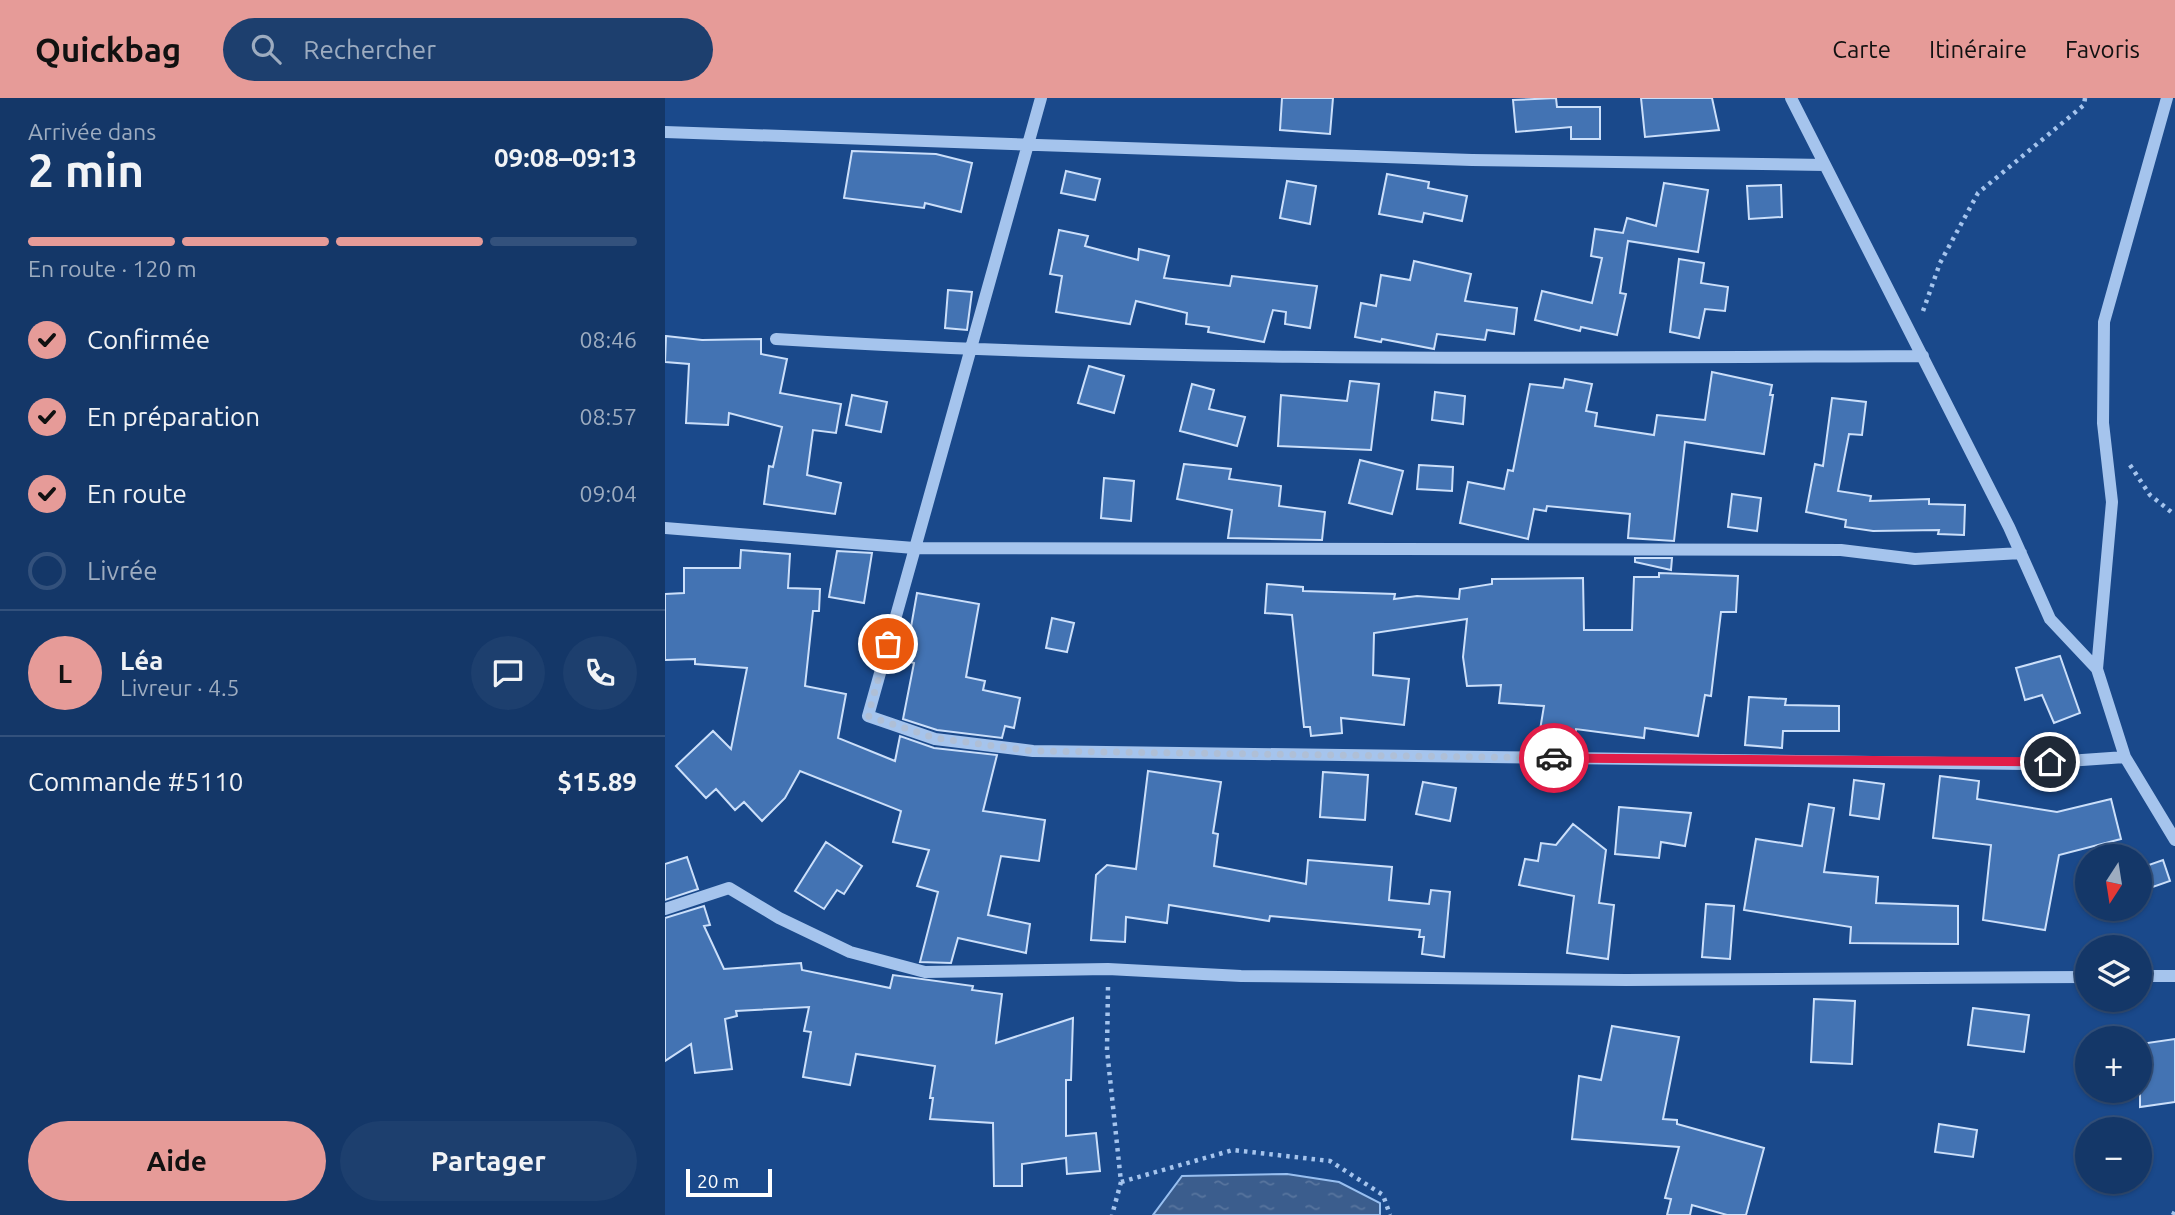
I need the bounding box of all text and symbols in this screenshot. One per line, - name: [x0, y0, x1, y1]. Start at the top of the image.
- search box: [223, 18, 713, 81]
- icon: search: [247, 30, 285, 68]
- text: Quickbag: [35, 31, 181, 68]
- text: Rechercher: [303, 35, 436, 64]
- text: Carte: [1832, 36, 1891, 63]
- text: Itinéraire: [1929, 36, 2027, 63]
- text: Favoris: [2065, 36, 2140, 63]
- text: Arrivée dans: [28, 119, 156, 144]
- text: 09:08–09:13: [494, 143, 637, 172]
- text: 2 min: [28, 144, 144, 196]
- text: En route · 120 m: [28, 256, 197, 281]
- icon: check: [28, 321, 66, 359]
- text: Confirmée: [87, 325, 210, 354]
- text: 08:46: [579, 327, 637, 352]
- icon: check: [28, 398, 66, 436]
- text: En préparation: [87, 402, 260, 431]
- text: 08:57: [579, 404, 637, 429]
- icon: check: [28, 475, 66, 513]
- text: En route: [87, 479, 187, 508]
- text: 09:04: [579, 481, 637, 506]
- text: Livrée: [87, 556, 158, 585]
- pin: [858, 614, 918, 674]
- icon: bag: [869, 625, 907, 663]
- button: chat: [471, 636, 545, 710]
- button: phone: [563, 636, 637, 710]
- text: Léa: [120, 646, 163, 675]
- text: L: [58, 659, 72, 688]
- text: Livreur · 4.5: [120, 675, 240, 700]
- courier: [1519, 723, 1589, 793]
- pin: [2020, 732, 2080, 792]
- icon: car: [1535, 739, 1573, 777]
- icon: home: [2031, 743, 2069, 781]
- text: Commande #5110: [28, 767, 244, 796]
- text: $15.89: [557, 767, 637, 796]
- north arrow: [2075, 844, 2153, 920]
- map controls: [2075, 844, 2152, 1194]
- button: layers: [2075, 935, 2152, 1012]
- button: +: [2075, 1026, 2152, 1103]
- button: −: [2075, 1117, 2152, 1194]
- button: Aide: [28, 1121, 326, 1201]
- button: Partager: [340, 1121, 637, 1201]
- scale bar: [686, 1166, 772, 1198]
- text: 20 m: [697, 1170, 739, 1192]

